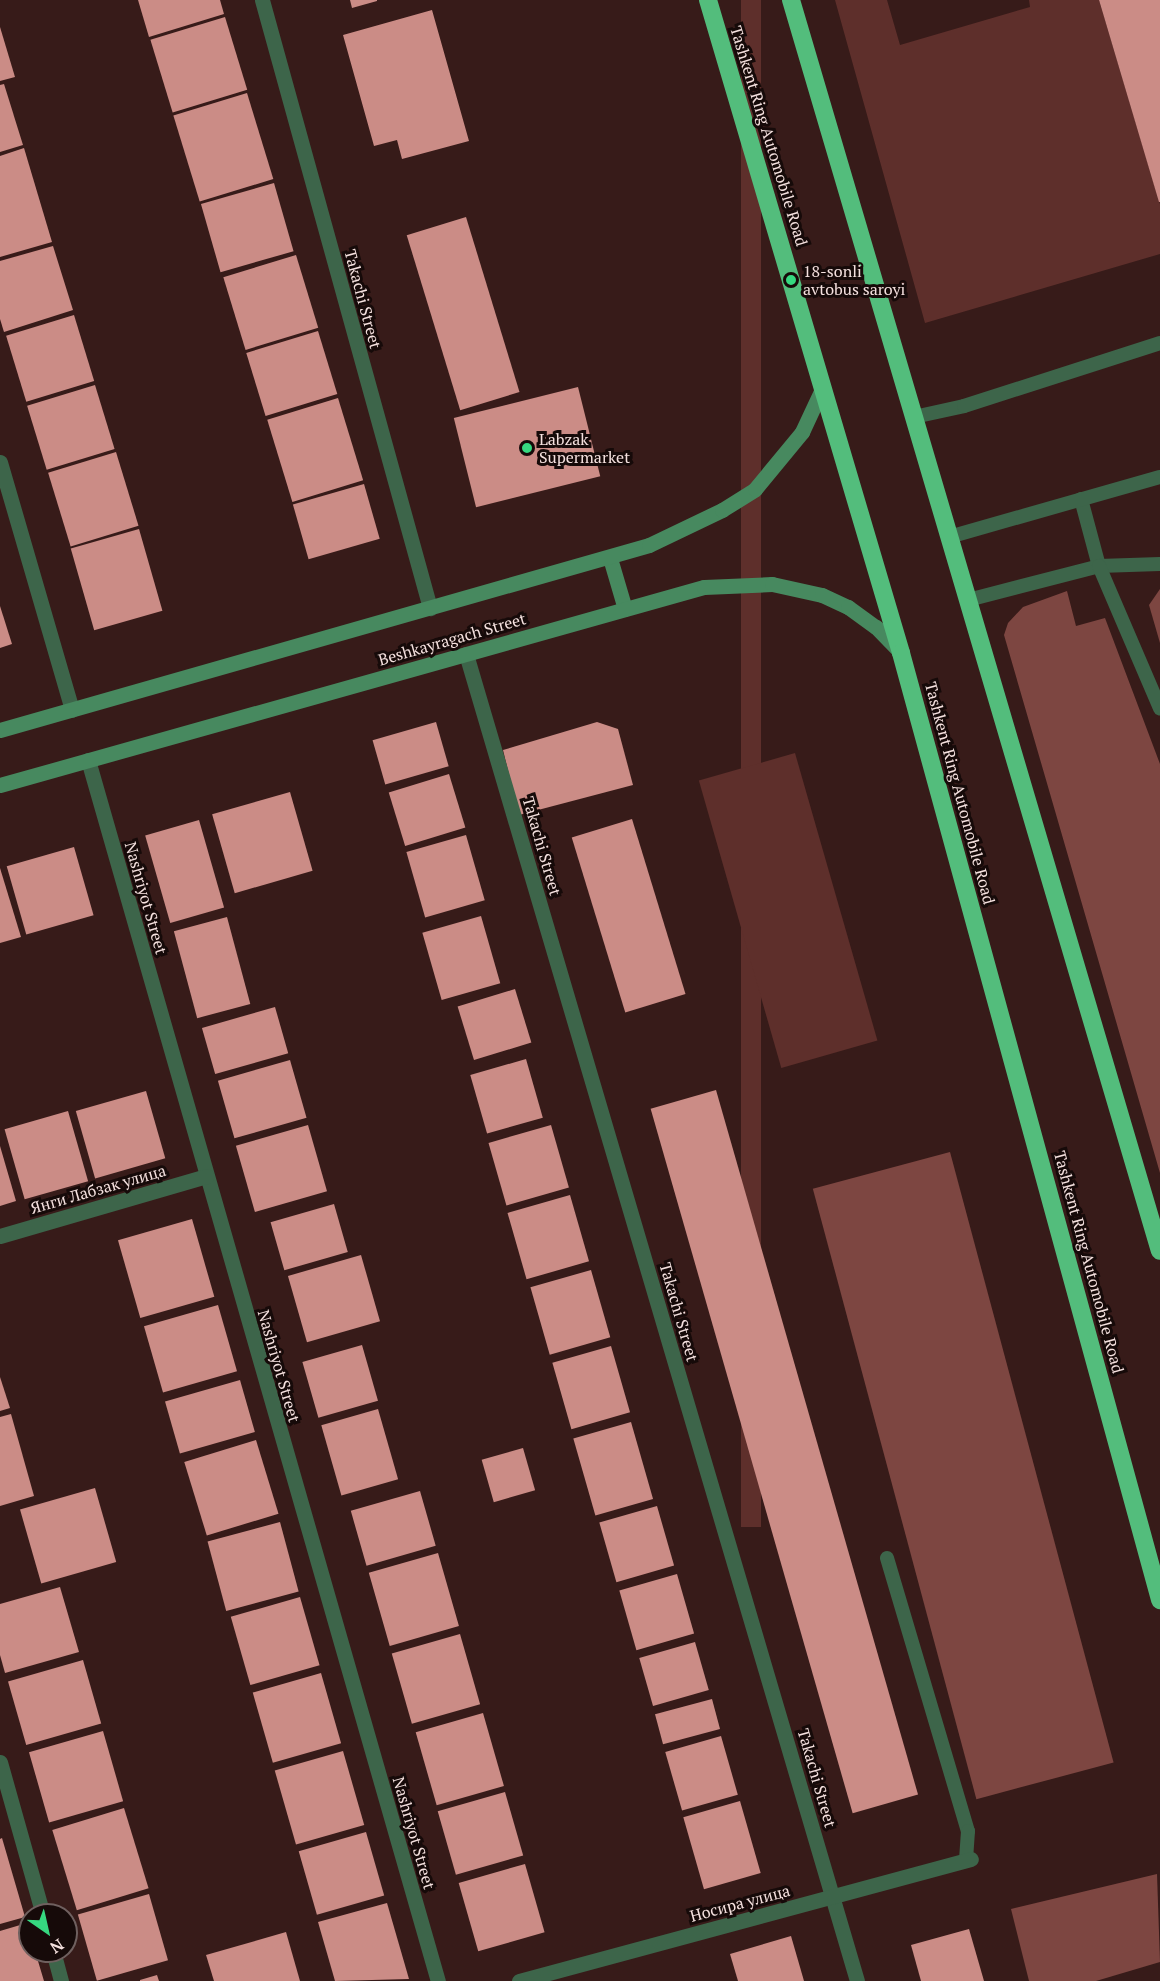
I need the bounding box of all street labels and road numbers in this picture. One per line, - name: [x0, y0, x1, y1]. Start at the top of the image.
- street label: Tashkent Ring Automobile Road: [726, 23, 812, 249]
- street label: Takachi Street: [341, 247, 385, 351]
- street label: Beshkayragach Street: [376, 609, 528, 669]
- street label: Tashkent Ring Automobile Road: [921, 680, 999, 906]
- street label: Takachi Street: [519, 794, 565, 898]
- street label: Nashriyot Street: [121, 840, 171, 956]
- street label: Tashkent Ring Automobile Road: [1050, 1149, 1128, 1375]
- street label: Янги Лабзак улица: [28, 1160, 168, 1218]
- street label: Takachi Street: [656, 1260, 702, 1364]
- street label: Nashriyot Street: [254, 1308, 304, 1424]
- street label: Takachi Street: [794, 1726, 840, 1830]
- street label: Nashriyot Street: [389, 1775, 439, 1891]
- street label: Носира улица: [688, 1880, 792, 1926]

